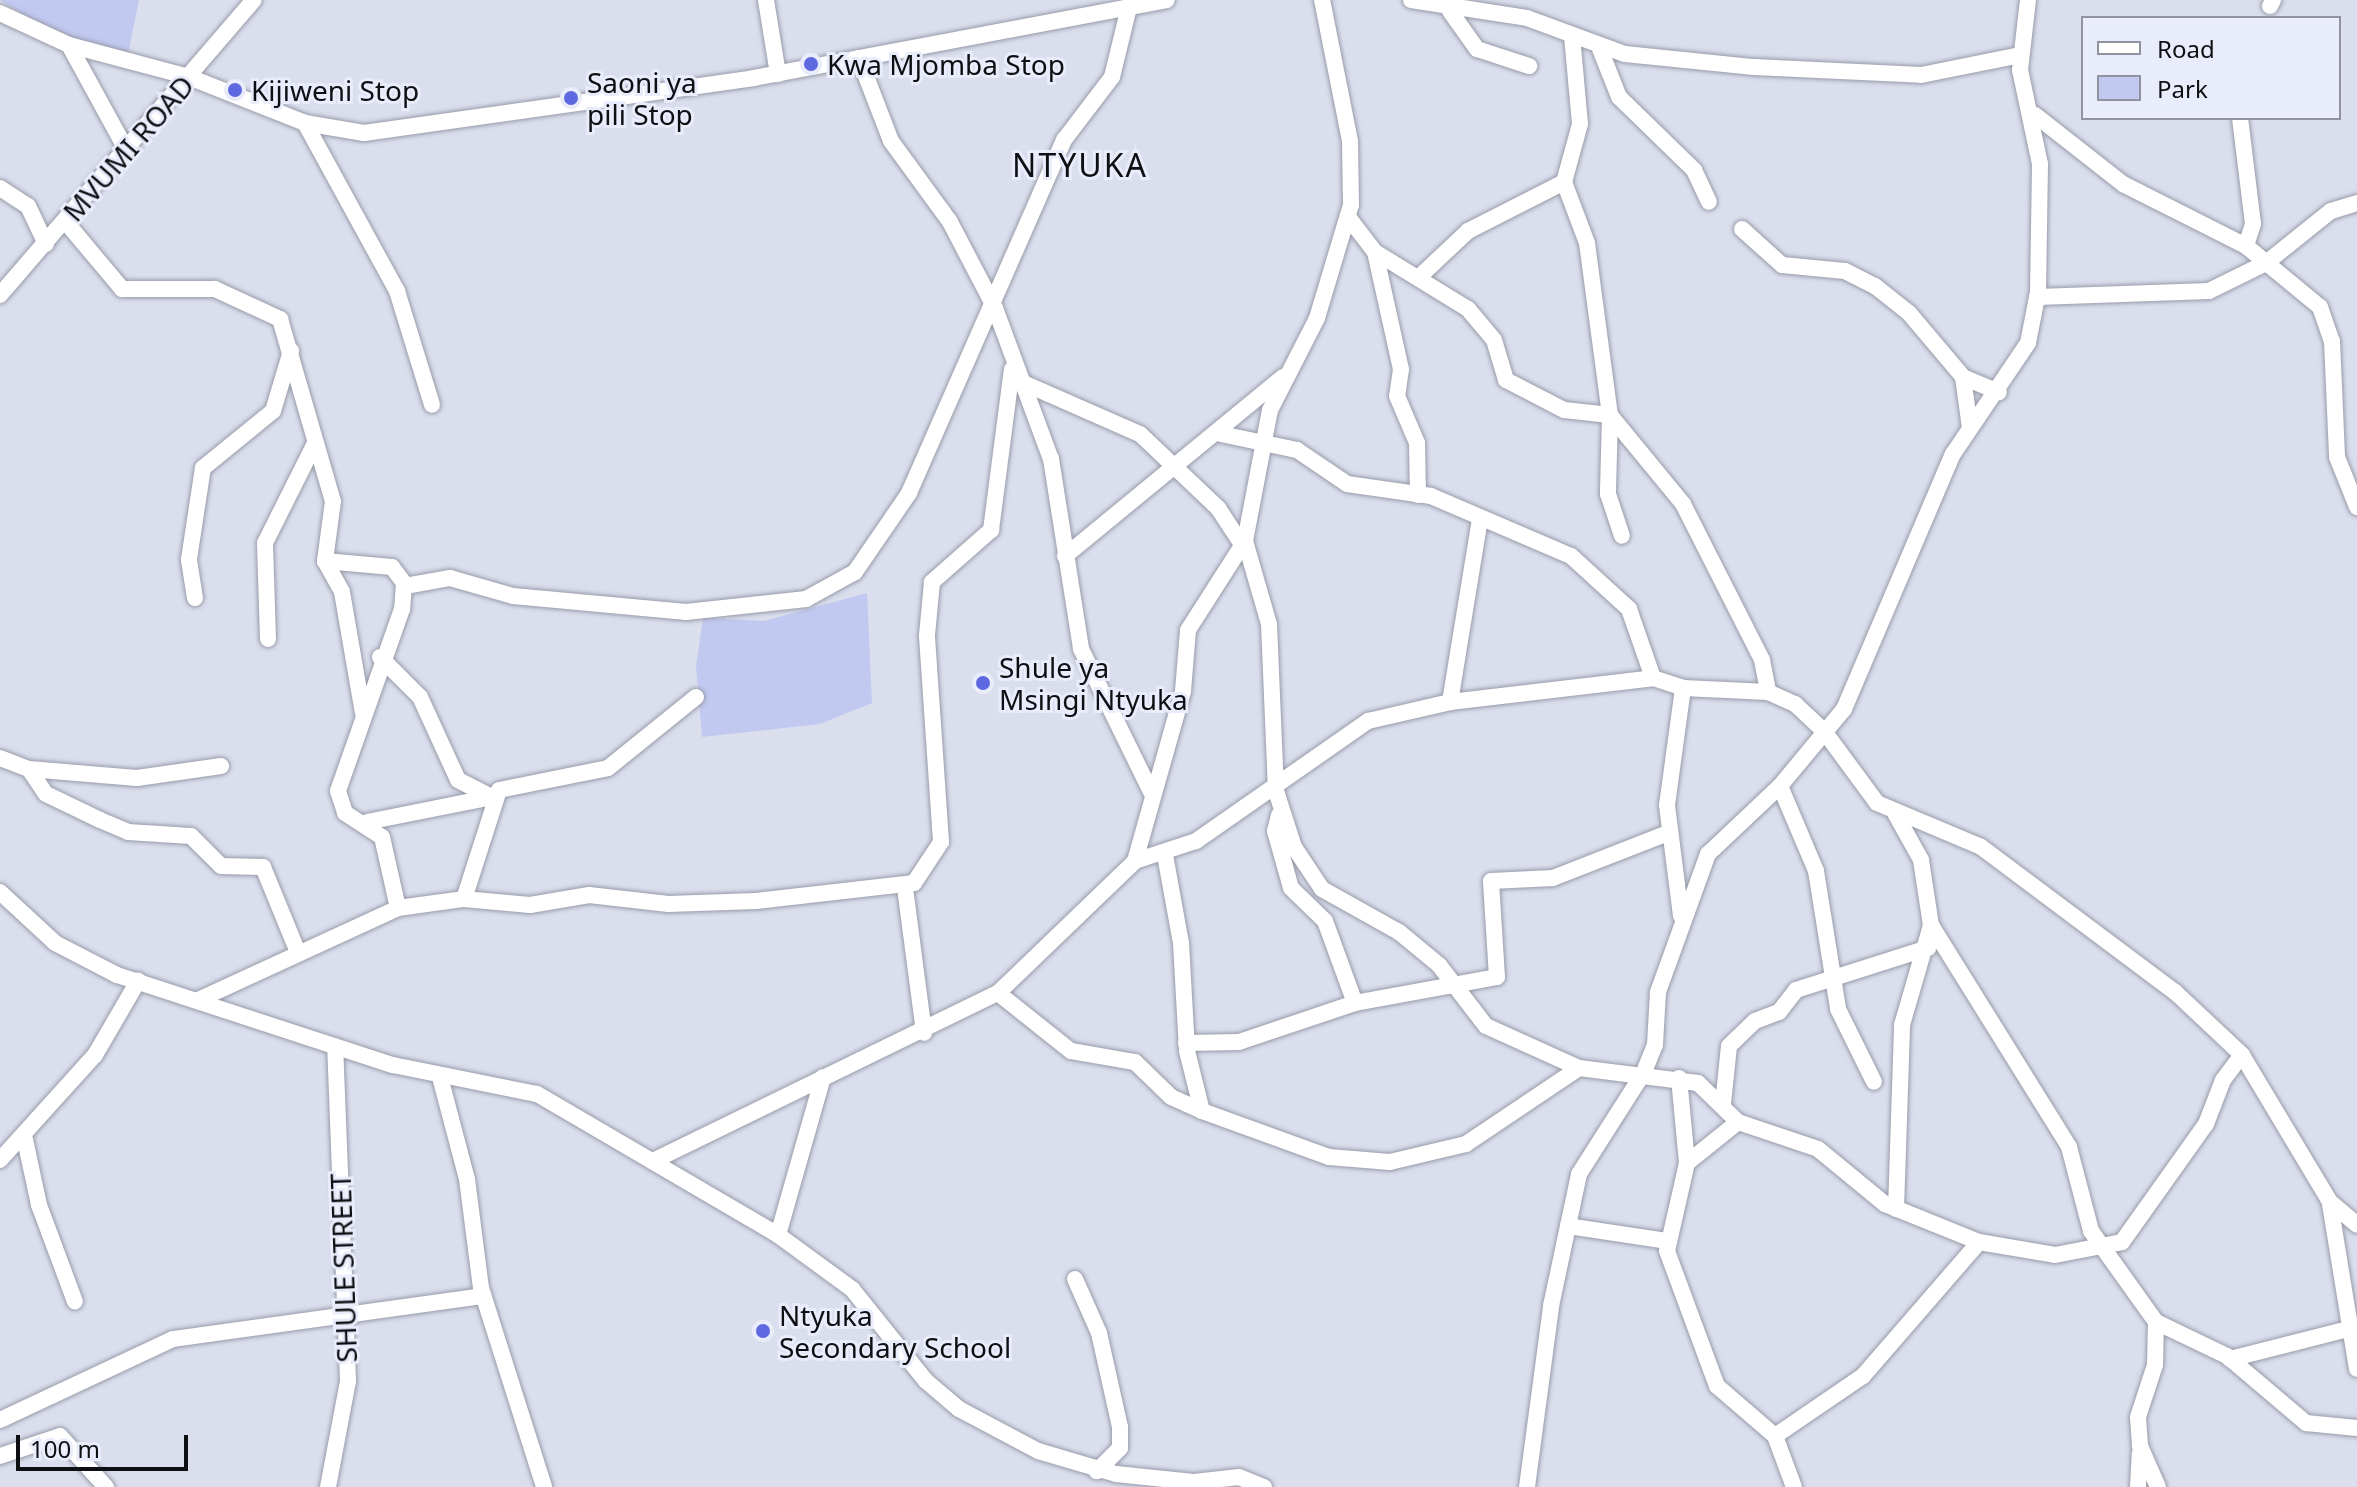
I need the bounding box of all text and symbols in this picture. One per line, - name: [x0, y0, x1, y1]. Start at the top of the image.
- legend: [2081, 16, 2341, 120]
- text: Road: [2157, 32, 2215, 65]
- place label: Kwa Mjomba Stop: [827, 47, 1065, 81]
- marker: Kwa Mjomba Stop: [802, 55, 820, 73]
- place label: Saoni ya pili Stop: [587, 65, 697, 131]
- street label: MVUMI ROAD: [56, 68, 200, 228]
- text: Park: [2157, 72, 2208, 105]
- place label: Kijiweni Stop: [251, 73, 419, 107]
- marker: Kijiweni Stop: [226, 81, 244, 99]
- marker: Saoni ya pili Stop: [562, 89, 580, 107]
- district label: NTYUKA: [1012, 146, 1148, 184]
- place label: Shule ya Msingi Ntyuka: [999, 650, 1188, 716]
- marker: Shule ya Msingi Ntyuka: [974, 674, 992, 692]
- street label: SHULE STREET: [323, 1173, 363, 1363]
- place label: Ntyuka Secondary School: [779, 1298, 1011, 1364]
- marker: Ntyuka Secondary School: [754, 1322, 772, 1340]
- scale bar: [20, 1419, 192, 1469]
- text: 100 m: [30, 1432, 100, 1465]

